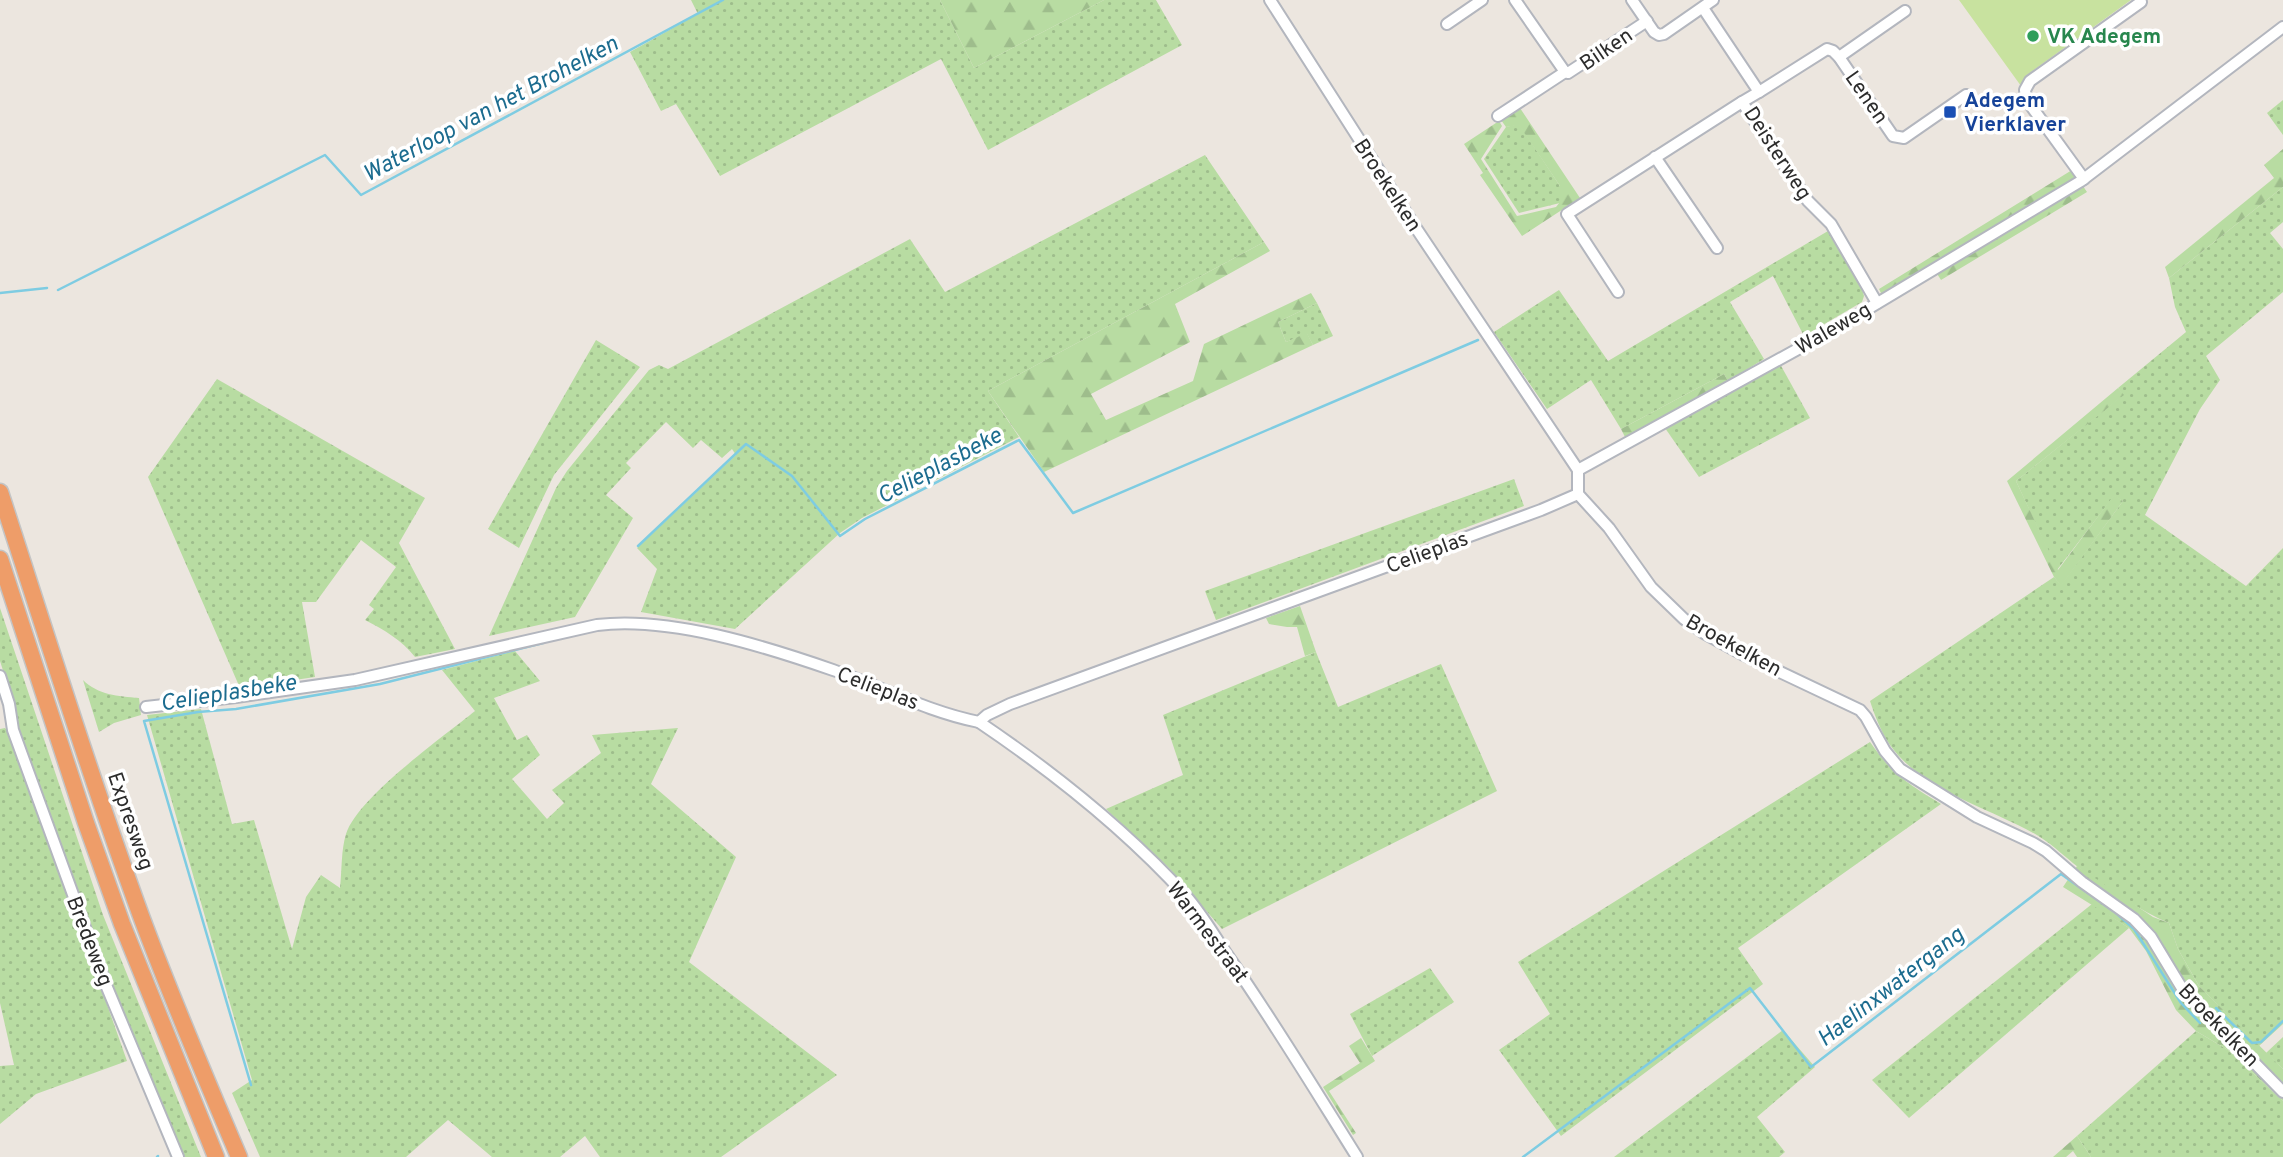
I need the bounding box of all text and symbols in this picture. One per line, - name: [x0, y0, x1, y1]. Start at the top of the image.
- street label: Bilken: [1575, 23, 1639, 78]
- place label: VK Adegem: [2047, 24, 2161, 51]
- marker: VK Adegem: [2025, 28, 2041, 44]
- water label: Waterloop van het Brohelken: [359, 30, 624, 190]
- street label: Lenen: [1838, 66, 1894, 130]
- place label: Adegem Vierklaver: [1964, 88, 2066, 139]
- street label: Deisterweg: [1737, 102, 1817, 206]
- marker: Adegem Vierklaver: [1942, 104, 1958, 120]
- street label: Broekelken: [1347, 134, 1427, 238]
- street label: Waleweg: [1791, 297, 1876, 362]
- water label: Celieplasbeke: [873, 422, 1009, 512]
- street label: Celieplas: [1383, 526, 1472, 581]
- street label: Broekelken: [1680, 609, 1786, 684]
- street label: Celieplas: [833, 661, 922, 717]
- water label: Celieplasbeke: [158, 669, 300, 720]
- street label: Expresweg: [100, 769, 159, 874]
- street label: Warmestraat: [1160, 877, 1254, 989]
- street label: Bredeweg: [59, 893, 118, 990]
- water label: Haelinxwatergang: [1812, 921, 1971, 1054]
- street label: Broekelken: [2171, 979, 2264, 1074]

